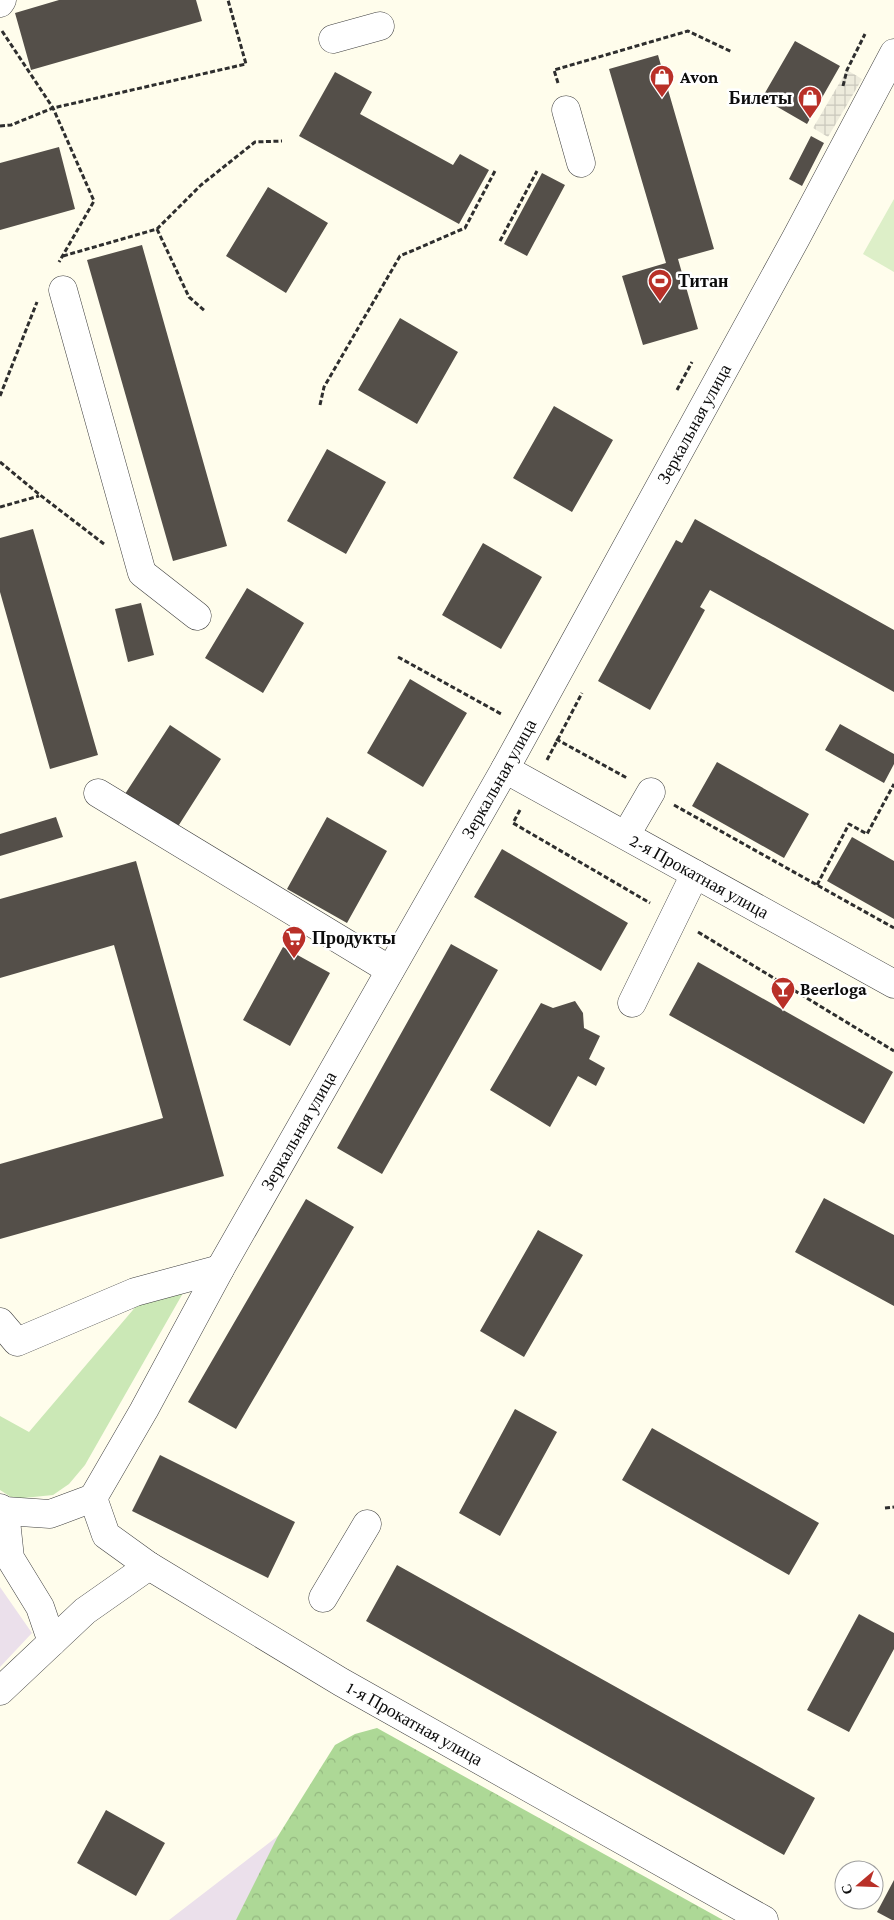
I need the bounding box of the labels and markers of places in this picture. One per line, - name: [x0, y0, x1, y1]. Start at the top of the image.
- shop icon: Avon: [649, 64, 675, 98]
- place label: Avon: [679, 67, 719, 87]
- shop icon: Билеты: [797, 85, 823, 119]
- place label: Билеты: [729, 88, 792, 108]
- sports icon: Титан: [647, 268, 673, 302]
- place label: Титан: [678, 271, 728, 291]
- supermarket icon: Продукты: [281, 925, 307, 959]
- place label: Продукты: [312, 928, 396, 948]
- bar icon: Beerloga: [770, 976, 796, 1010]
- place label: Beerloga: [800, 979, 867, 999]

